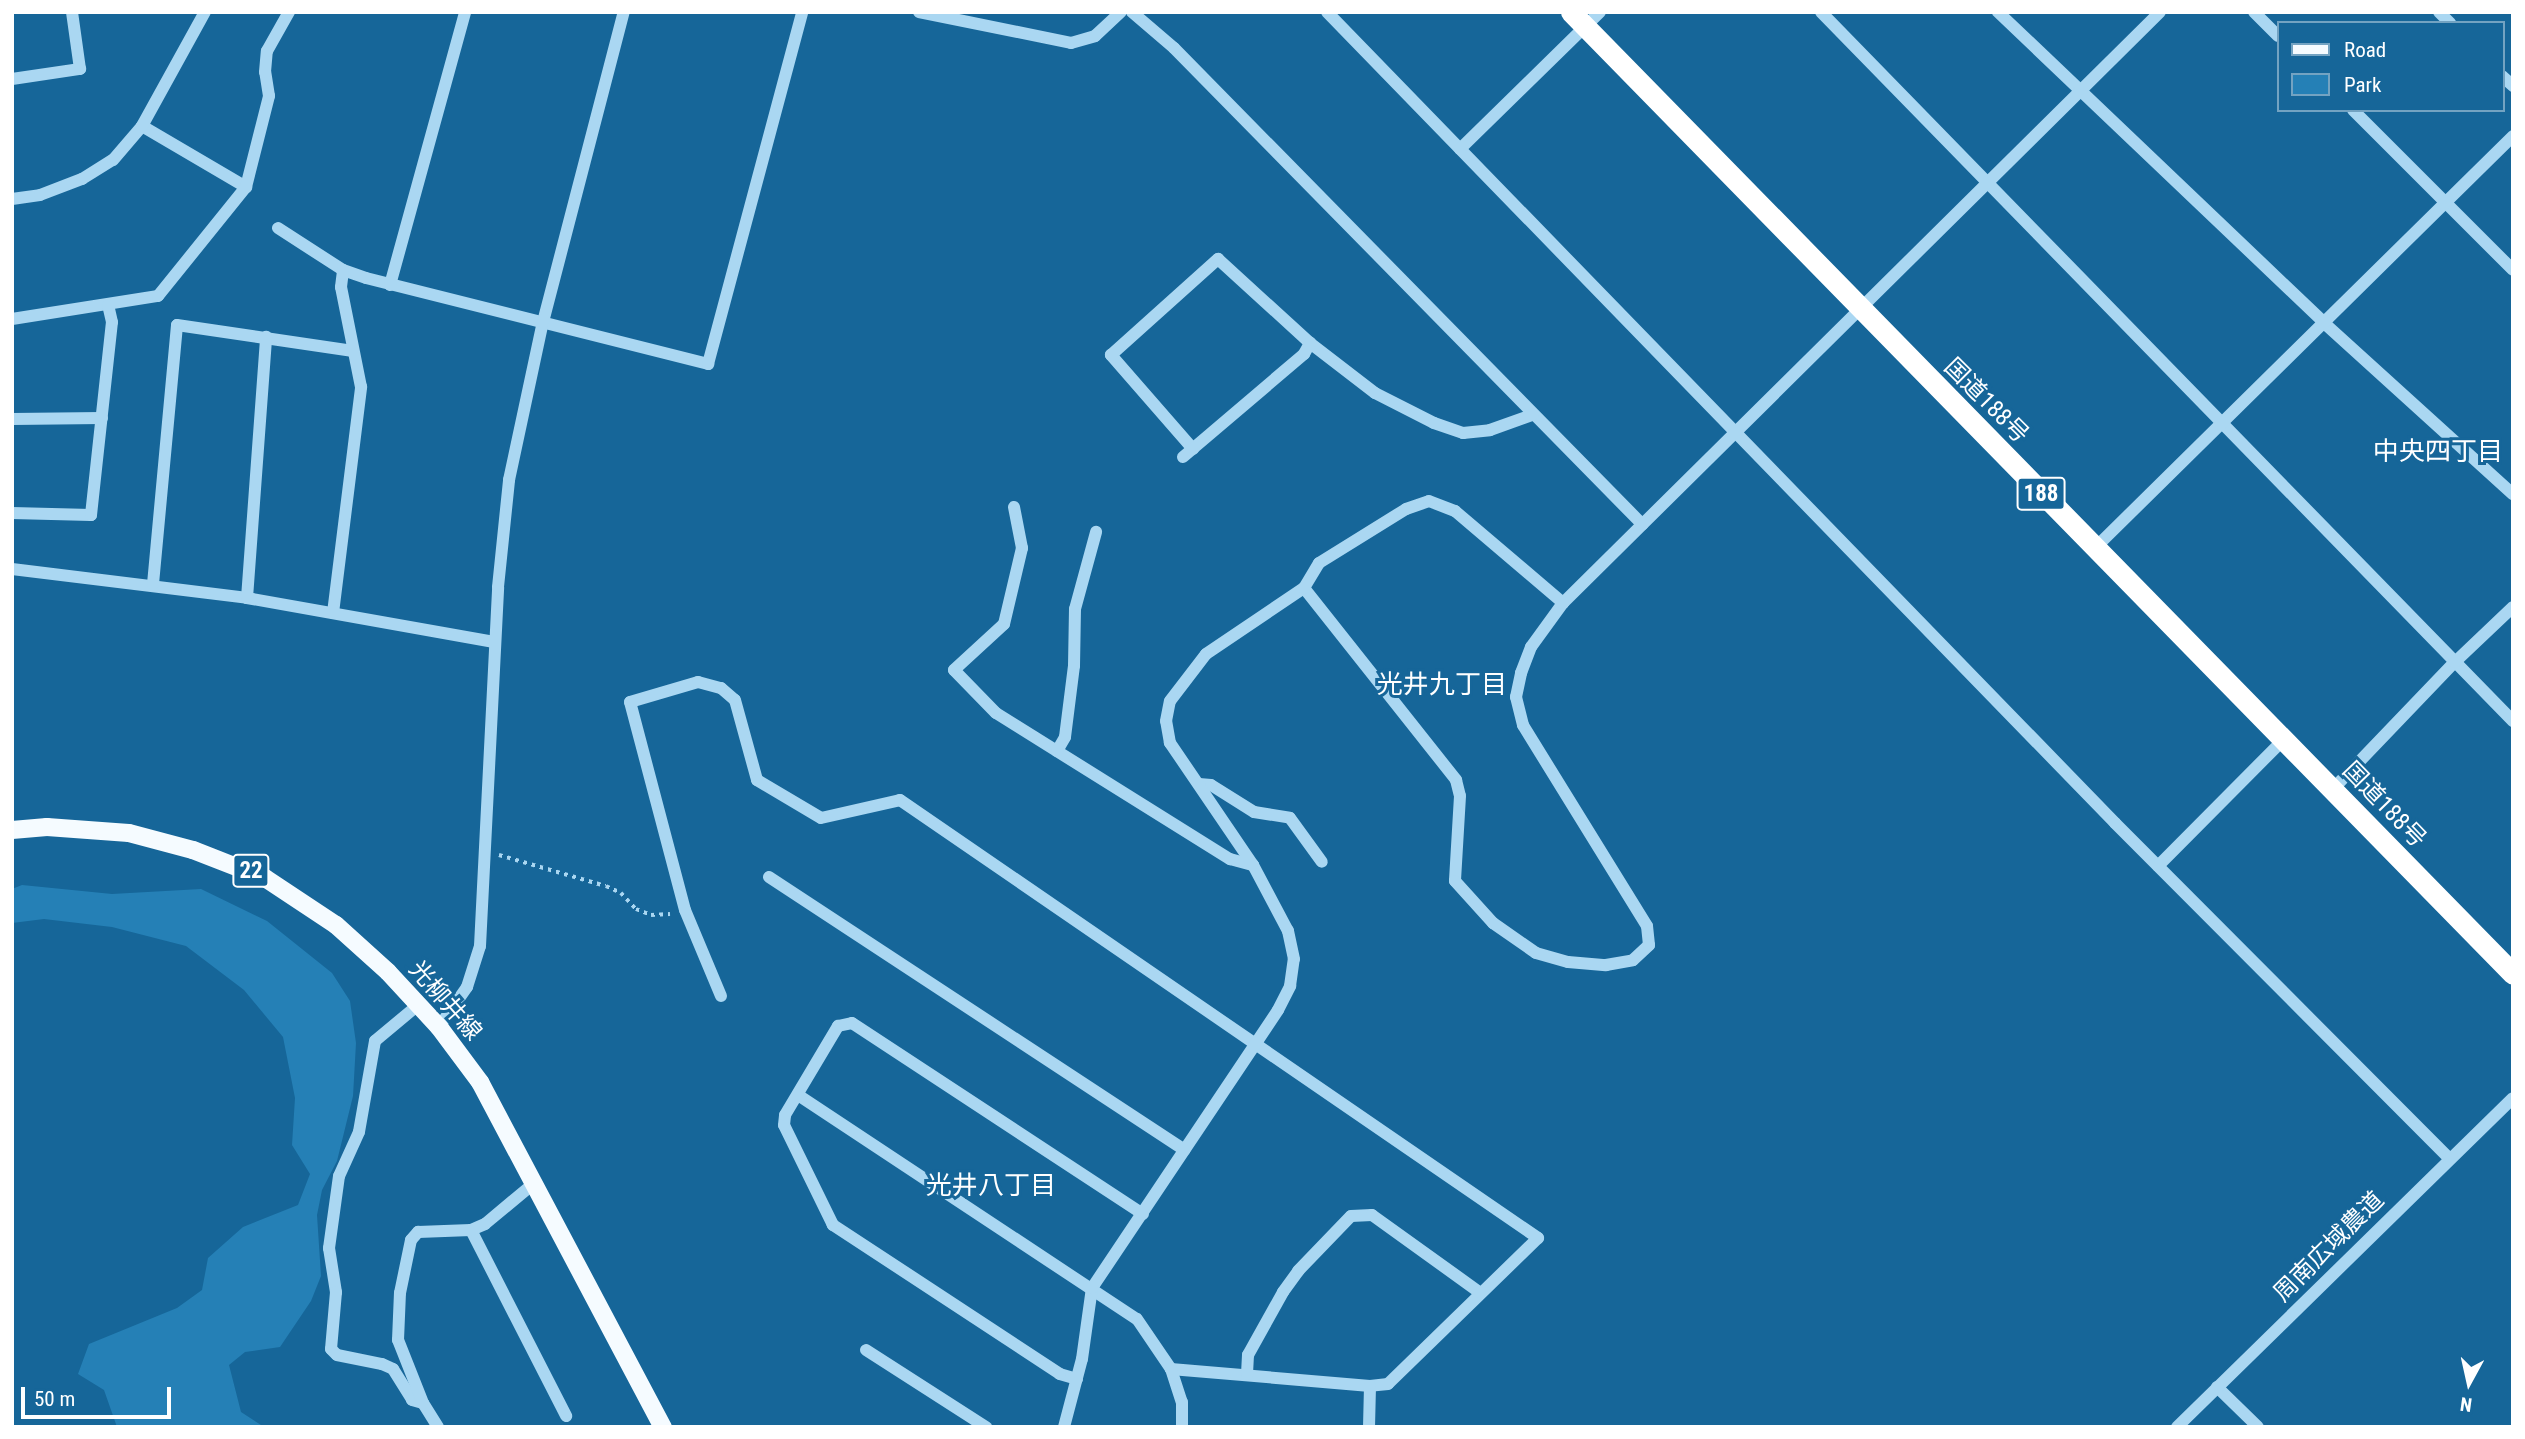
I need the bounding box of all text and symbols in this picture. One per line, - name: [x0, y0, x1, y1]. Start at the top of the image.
- legend: [2276, 21, 2504, 112]
- text: Road: [2344, 38, 2386, 62]
- text: Park: [2344, 73, 2381, 97]
- street label: 国道188号: [1938, 353, 2034, 449]
- district label: 中央四丁目: [2373, 436, 2503, 468]
- road number: 188: [2016, 474, 2066, 514]
- district label: 光井九丁目: [1377, 669, 1507, 701]
- street label: 国道188号: [2336, 756, 2432, 854]
- road number: 22: [232, 852, 270, 890]
- street label: 光柳井線: [403, 955, 487, 1047]
- district label: 光井八丁目: [926, 1170, 1056, 1202]
- street label: 周南広域農道: [2268, 1186, 2390, 1308]
- north arrow: [2434, 1348, 2504, 1418]
- scale bar: [24, 1372, 175, 1416]
- text: 50 m: [34, 1387, 75, 1411]
- text: N: [2459, 1392, 2473, 1416]

